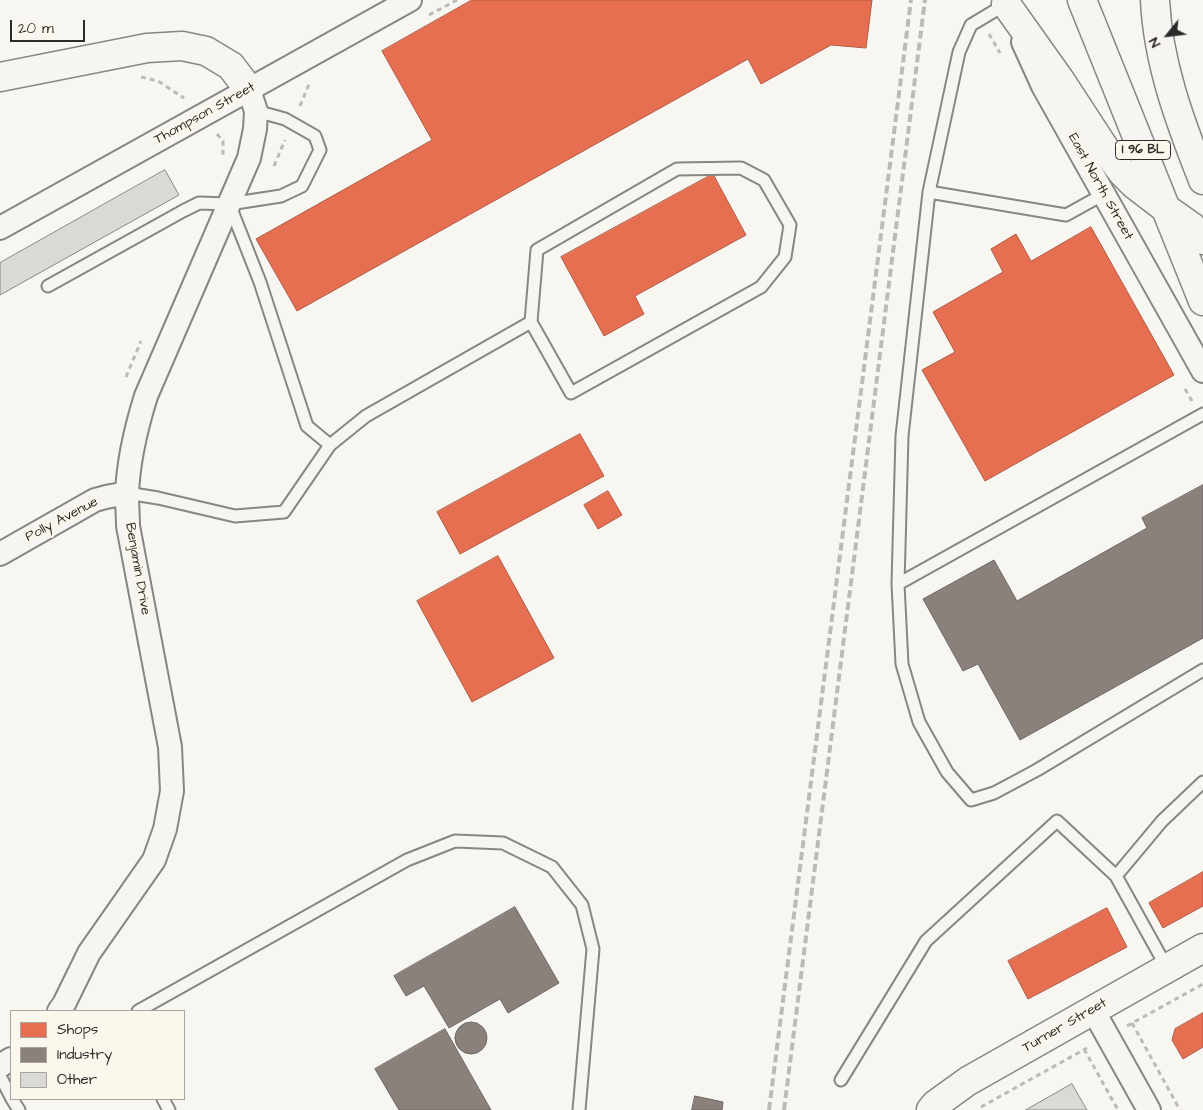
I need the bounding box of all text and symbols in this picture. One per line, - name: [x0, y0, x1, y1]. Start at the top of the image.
- scale bar: [12, 10, 88, 42]
- north arrow: [1143, 10, 1193, 60]
- text: 20 m: [18, 18, 54, 39]
- text: N: [1144, 34, 1166, 51]
- street label: Thompson Street: [152, 79, 258, 149]
- street label: East North Street: [1064, 131, 1136, 243]
- road number: I 96 BL: [1116, 140, 1170, 160]
- street label: Polly Avenue: [23, 494, 101, 546]
- street label: Benjamin Drive: [121, 521, 153, 617]
- street label: Turner Street: [1020, 995, 1110, 1057]
- legend: [10, 1010, 185, 1100]
- text: Shops: [57, 1019, 98, 1040]
- text: Industry: [57, 1044, 112, 1065]
- text: Other: [57, 1069, 97, 1090]

